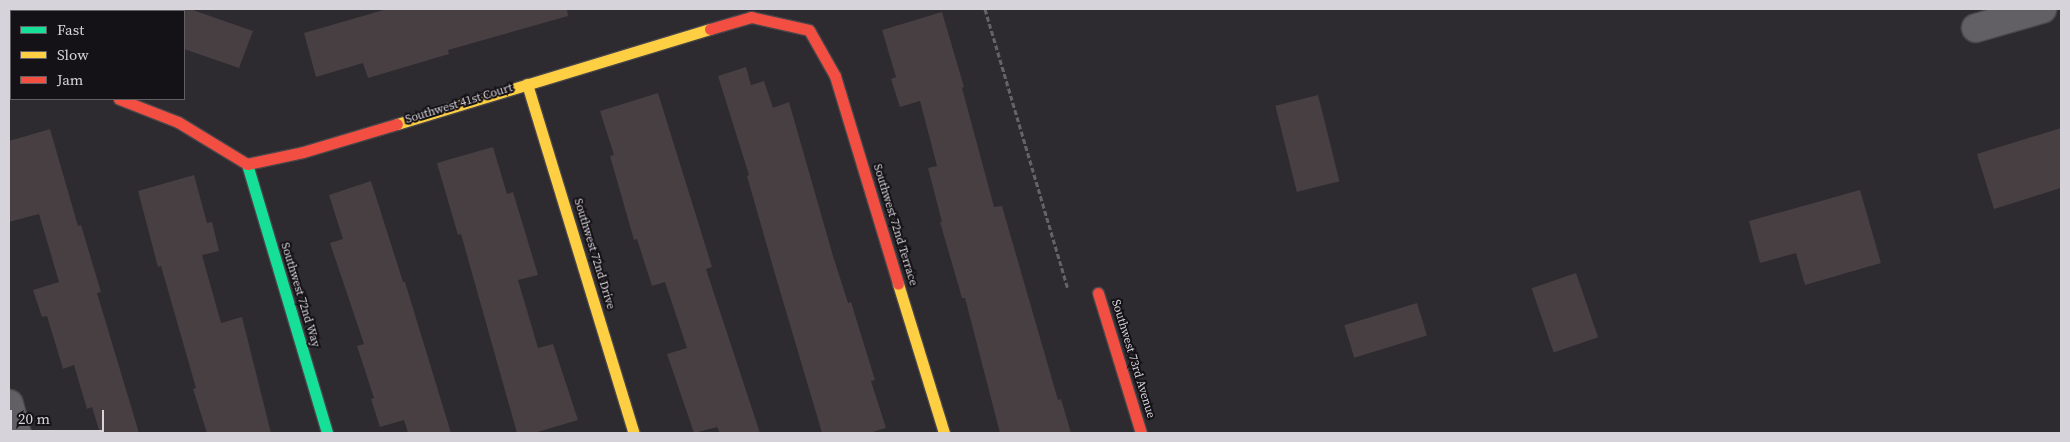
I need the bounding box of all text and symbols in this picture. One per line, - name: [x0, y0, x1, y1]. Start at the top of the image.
- legend: [10, 10, 185, 100]
- text: Fast: [57, 19, 84, 40]
- text: Slow: [57, 44, 89, 65]
- text: Jam: [57, 69, 83, 90]
- street label: Southwest 41st Court: [404, 81, 514, 127]
- street label: Southwest 72nd Terrace: [870, 162, 920, 288]
- street label: Southwest 72nd Drive: [570, 197, 618, 311]
- street label: Southwest 72nd Way: [277, 241, 323, 349]
- street label: Southwest 73rd Avenue: [1108, 298, 1158, 420]
- scale bar: [12, 400, 106, 432]
- text: 20 m: [18, 408, 50, 429]

